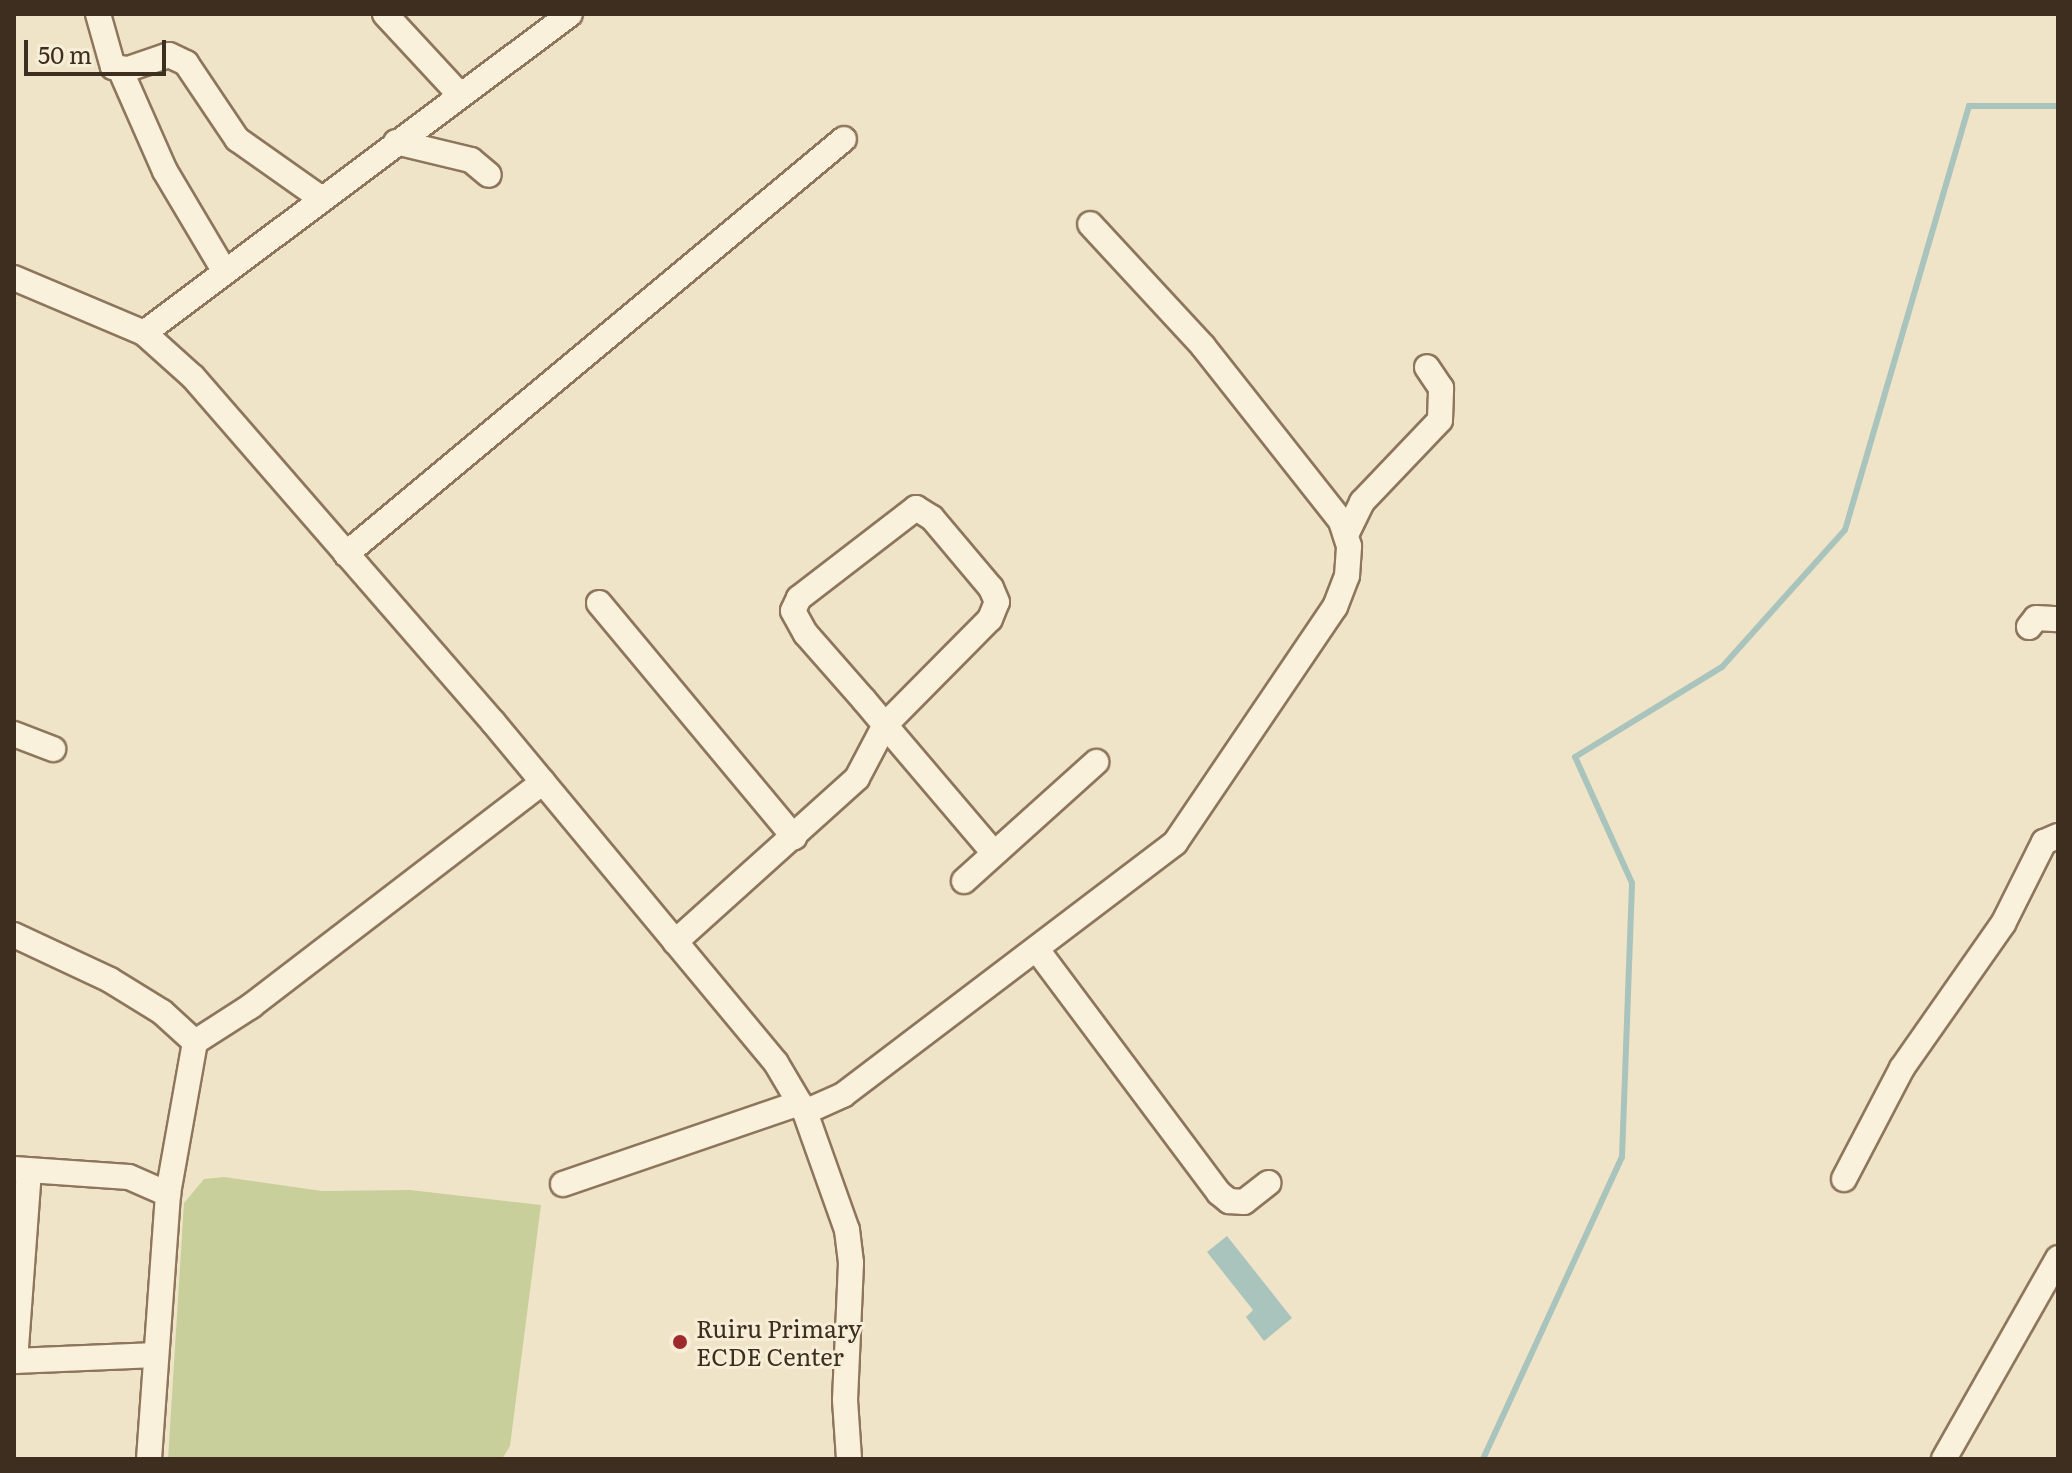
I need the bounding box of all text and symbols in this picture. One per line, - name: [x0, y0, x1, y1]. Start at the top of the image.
- scale bar: [28, 24, 170, 74]
- text: 50 m: [38, 36, 92, 71]
- place label: Ruiru Primary ECDE Center: [696, 1314, 862, 1370]
- marker: Ruiru Primary ECDE Center: [671, 1333, 689, 1351]

